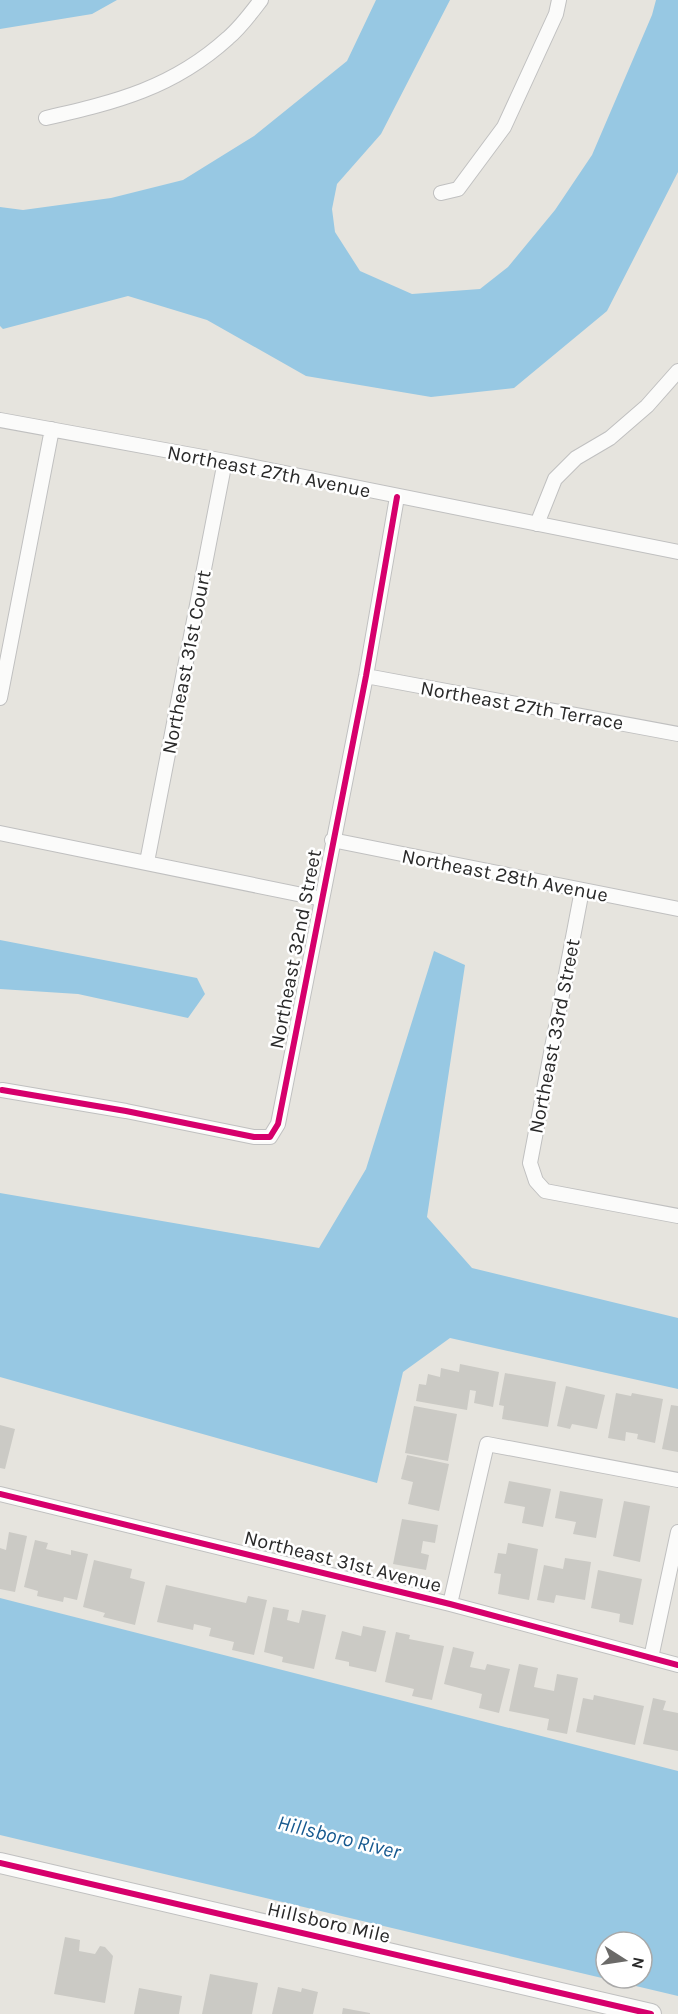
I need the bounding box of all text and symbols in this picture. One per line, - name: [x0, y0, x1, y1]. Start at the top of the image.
- street label: Northeast 27th Avenue: [165, 440, 373, 502]
- street label: Northeast 31st Court: [157, 568, 216, 756]
- street label: Northeast 27th Terrace: [419, 676, 625, 735]
- street label: Northeast 28th Avenue: [400, 844, 610, 907]
- street label: Northeast 32nd Street: [265, 847, 326, 1051]
- street label: Northeast 33rd Street: [524, 936, 585, 1135]
- street label: Northeast 31st Avenue: [242, 1526, 444, 1597]
- water label: Hillsboro River: [275, 1810, 404, 1864]
- street label: Hillsboro Mile: [265, 1897, 393, 1948]
- north arrow: [594, 1930, 654, 1990]
- text: N: [628, 1955, 649, 1971]

